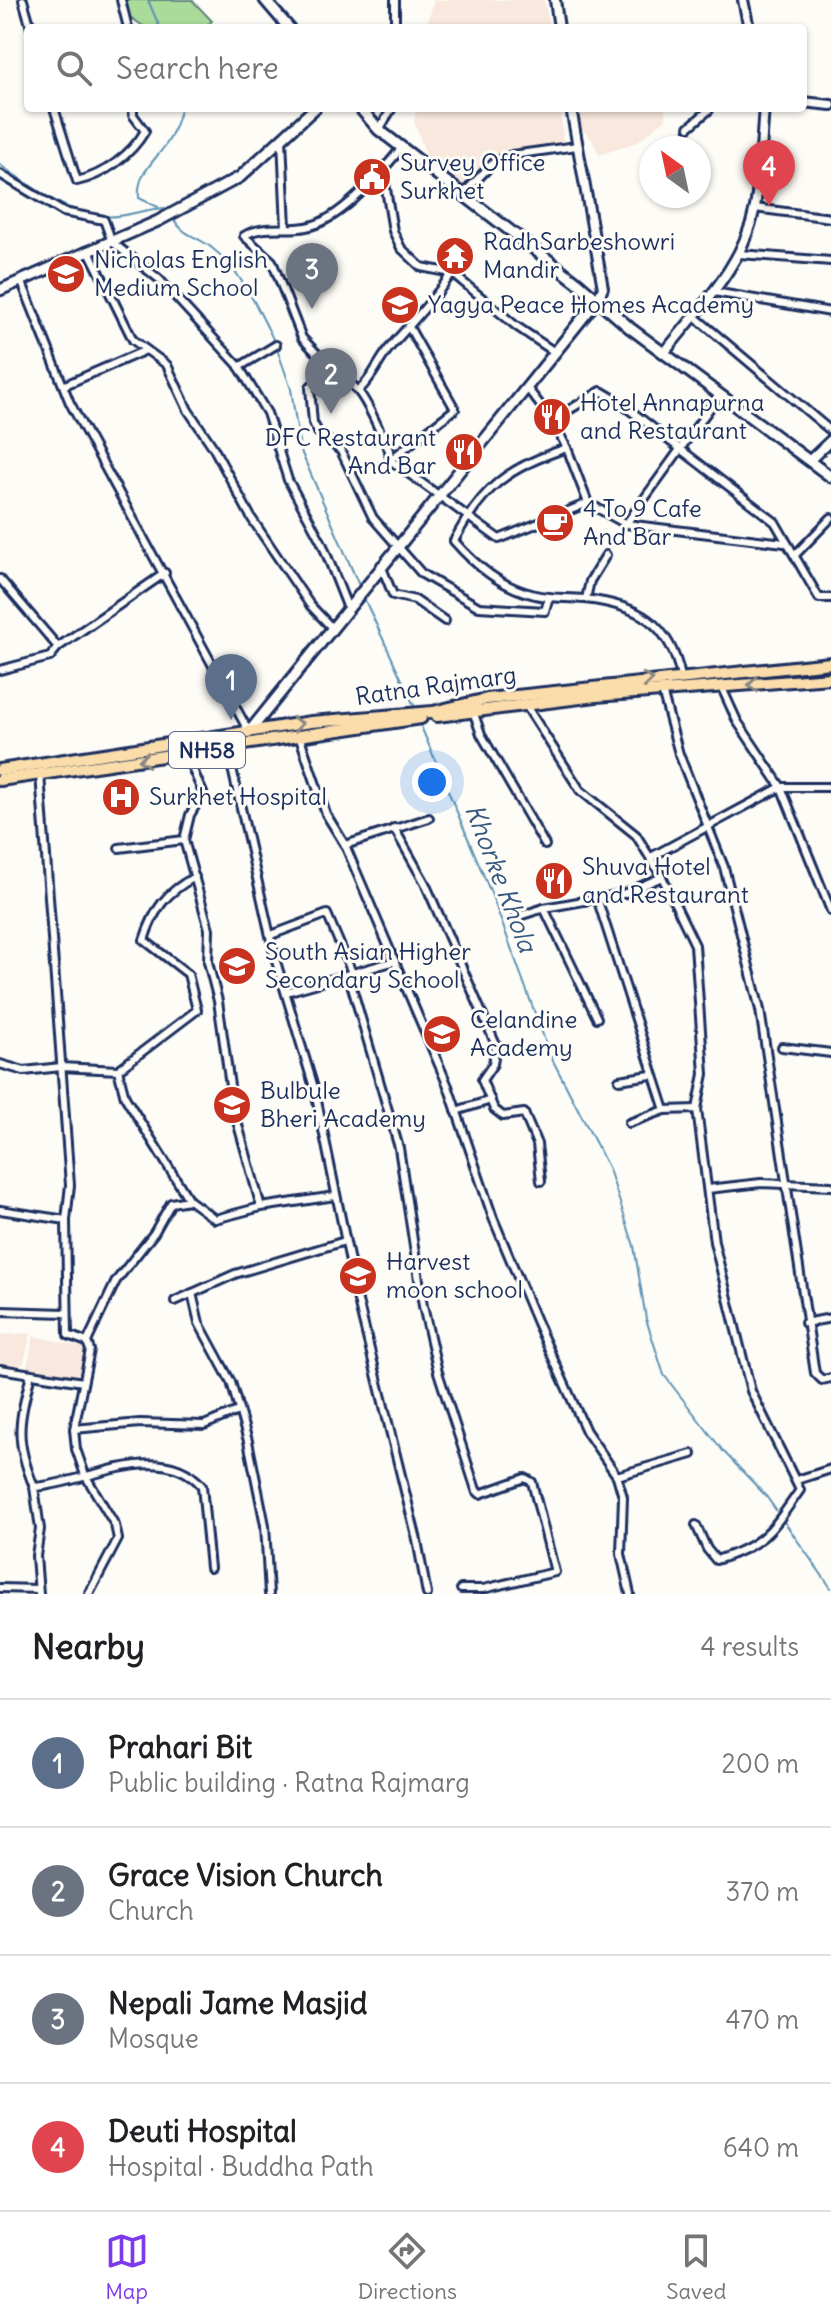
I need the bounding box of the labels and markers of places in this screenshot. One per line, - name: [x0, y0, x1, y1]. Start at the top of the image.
- pin: 4: [743, 140, 795, 206]
- place label: Survey Office Surkhet: [400, 147, 545, 205]
- public building icon: Survey Office Surkhet: [351, 156, 393, 198]
- place label: RadhSarbeshowri Mandir: [483, 226, 675, 284]
- temple icon: RadhSarbeshowri Mandir: [434, 235, 476, 277]
- pin: 3: [286, 243, 338, 309]
- place label: Nicholas English Medium School: [94, 244, 268, 302]
- school or university icon: Nicholas English Medium School: [45, 253, 87, 295]
- school or university icon: Yagya Peace Homes Academy: [379, 284, 421, 326]
- place label: Yagya Peace Homes Academy: [428, 289, 754, 319]
- pin: 2: [305, 348, 357, 414]
- place label: Hotel Annapurna and Restaurant: [580, 387, 764, 445]
- restaurant icon: Hotel Annapurna and Restaurant: [531, 396, 573, 438]
- place label: DFC Restaurant And Bar: [265, 422, 436, 480]
- restaurant icon: DFC Restaurant And Bar: [443, 431, 485, 473]
- place label: 4 To 9 Cafe And Bar: [583, 493, 702, 551]
- cafe icon: 4 To 9 Cafe And Bar: [534, 502, 576, 544]
- pin: 1: [205, 654, 257, 720]
- hospital icon: Surkhet Hospital: [100, 776, 142, 818]
- place label: Surkhet Hospital: [149, 781, 327, 811]
- place label: Shuva Hotel and Restaurant: [582, 851, 749, 909]
- restaurant icon: Shuva Hotel and Restaurant: [533, 860, 575, 902]
- place label: South Asian Higher Secondary School: [265, 936, 471, 994]
- school or university icon: South Asian Higher Secondary School: [216, 945, 258, 987]
- place label: Celandine Academy: [470, 1004, 577, 1062]
- school or university icon: Celandine Academy: [421, 1013, 463, 1055]
- place label: Bulbule Bheri Academy: [260, 1075, 426, 1133]
- school or university icon: Bulbule Bheri Academy: [211, 1084, 253, 1126]
- place label: Harvest moon school: [386, 1246, 523, 1304]
- school or university icon: Harvest moon school: [337, 1255, 379, 1297]

